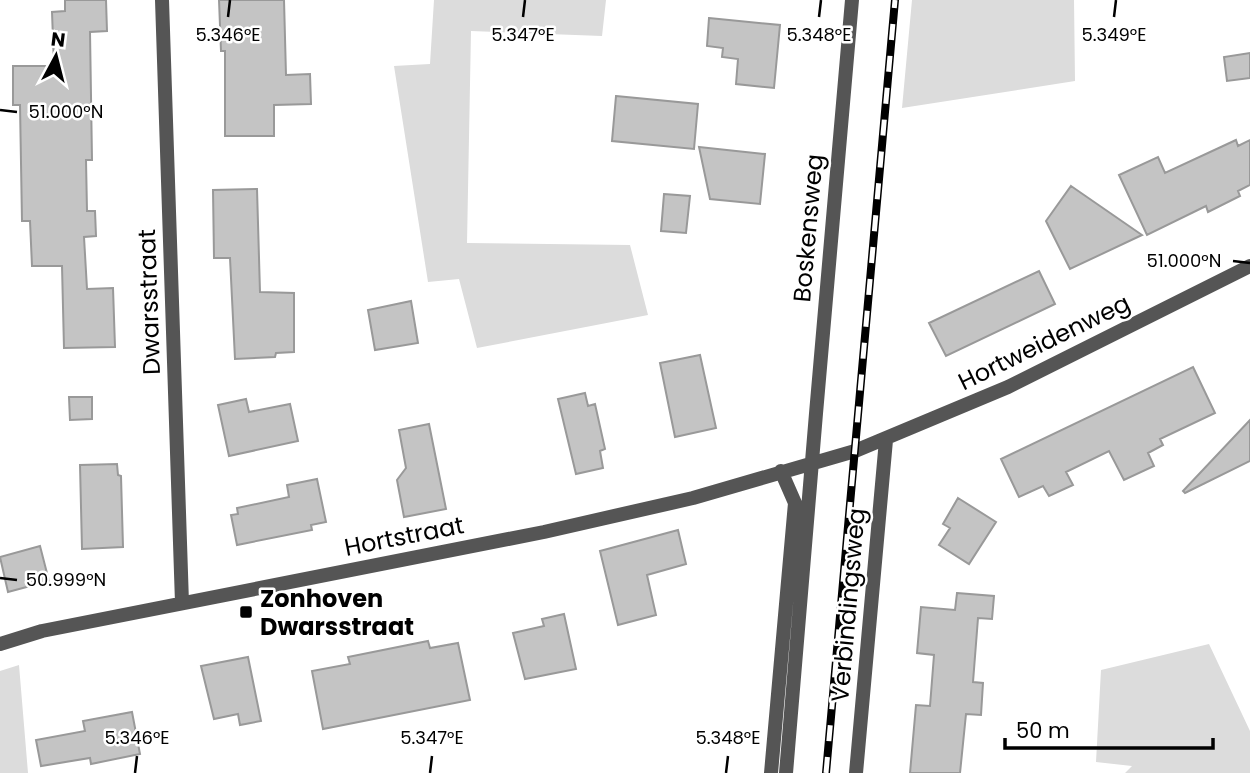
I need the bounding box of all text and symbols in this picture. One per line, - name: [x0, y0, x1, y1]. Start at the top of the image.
- north arrow: [21, 21, 91, 91]
- text: 5.346°E: [195, 22, 261, 47]
- text: 5.347°E: [491, 22, 555, 47]
- text: 5.348°E: [787, 22, 851, 47]
- text: 5.349°E: [1082, 22, 1146, 47]
- text: N: [49, 25, 67, 54]
- text: 51.000°N: [29, 99, 103, 124]
- street label: Boskensweg: [785, 153, 831, 303]
- street label: Dwarsstraat: [130, 229, 168, 375]
- text: 51.000°N: [1147, 248, 1221, 273]
- street label: Hortweidenweg: [953, 286, 1135, 398]
- street label: Verbindingsweg: [823, 507, 873, 703]
- street label: Hortstraat: [341, 508, 467, 564]
- text: 50.999°N: [26, 567, 106, 592]
- place label: Zonhoven Dwarsstraat: [260, 582, 414, 643]
- marker: Zonhoven Dwarsstraat: [238, 604, 254, 620]
- scale bar: [1005, 706, 1213, 750]
- text: 50 m: [1016, 716, 1070, 745]
- text: 5.346°E: [104, 725, 170, 750]
- text: 5.347°E: [400, 725, 464, 750]
- text: 5.348°E: [696, 725, 760, 750]

